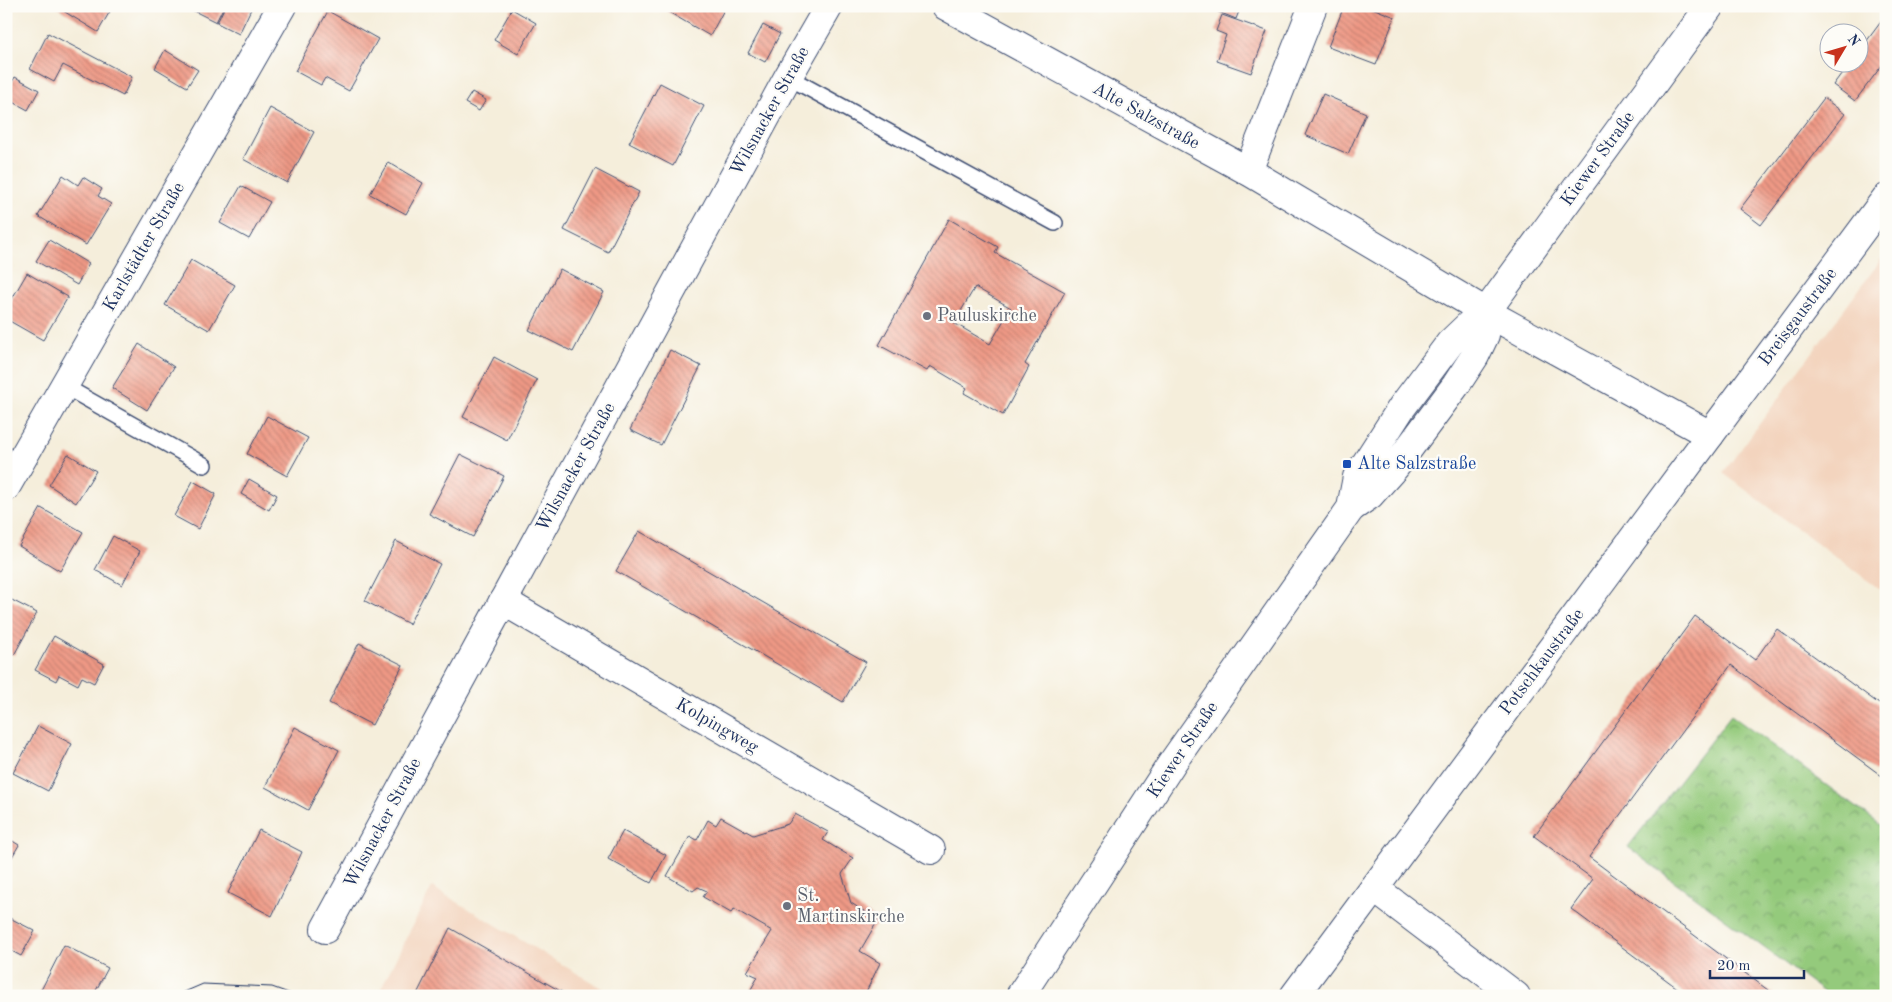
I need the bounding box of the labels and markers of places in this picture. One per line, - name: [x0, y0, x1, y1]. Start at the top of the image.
- place label: Pauluskirche: [937, 307, 1037, 325]
- marker: Pauluskirche: [921, 310, 933, 322]
- place label: Alte Salzstraße: [1357, 455, 1476, 473]
- marker: Alte Salzstraße: [1341, 458, 1353, 470]
- place label: St. Martinskirche: [797, 887, 905, 926]
- marker: St. Martinskirche: [781, 900, 793, 912]

